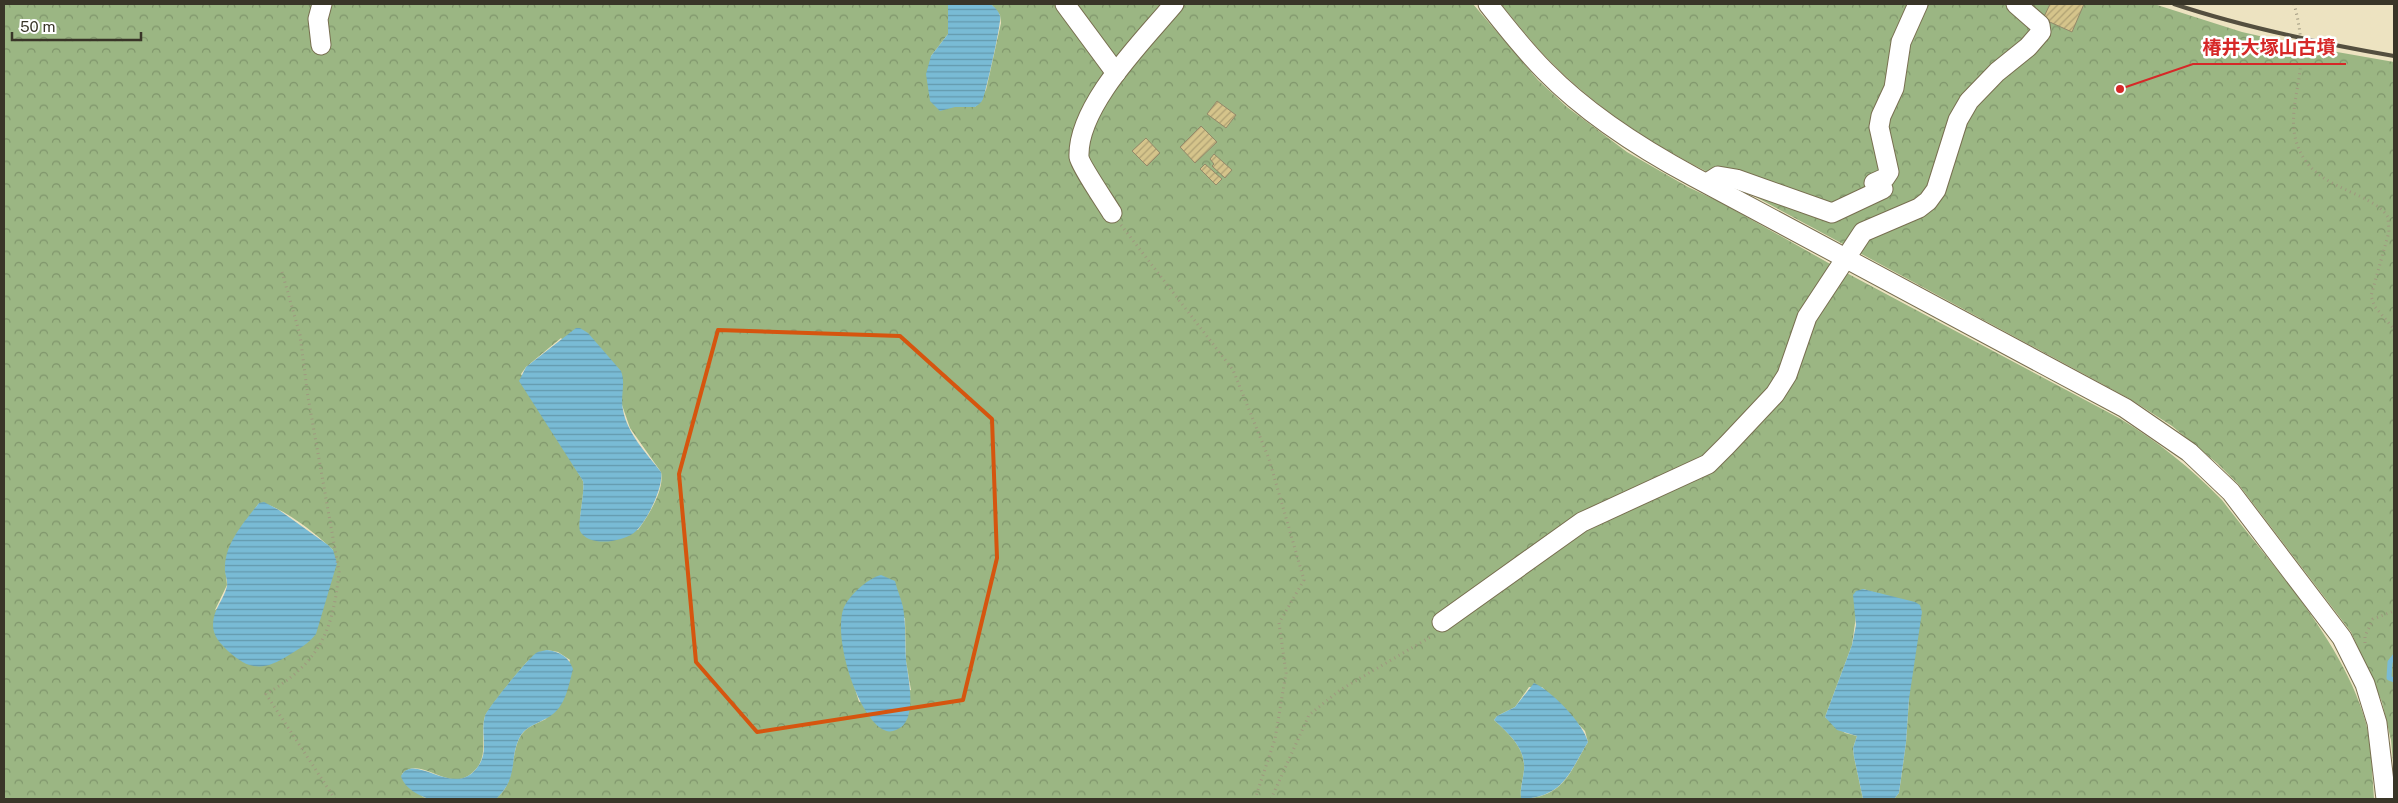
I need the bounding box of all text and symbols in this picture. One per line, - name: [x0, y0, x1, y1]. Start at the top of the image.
- scale bar: [12, 10, 141, 42]
- text: 50 m: [20, 18, 55, 35]
- callout: 椿井大塚山古墳: [2193, 30, 2346, 64]
- text: 椿井大塚山古墳: [2202, 36, 2336, 58]

